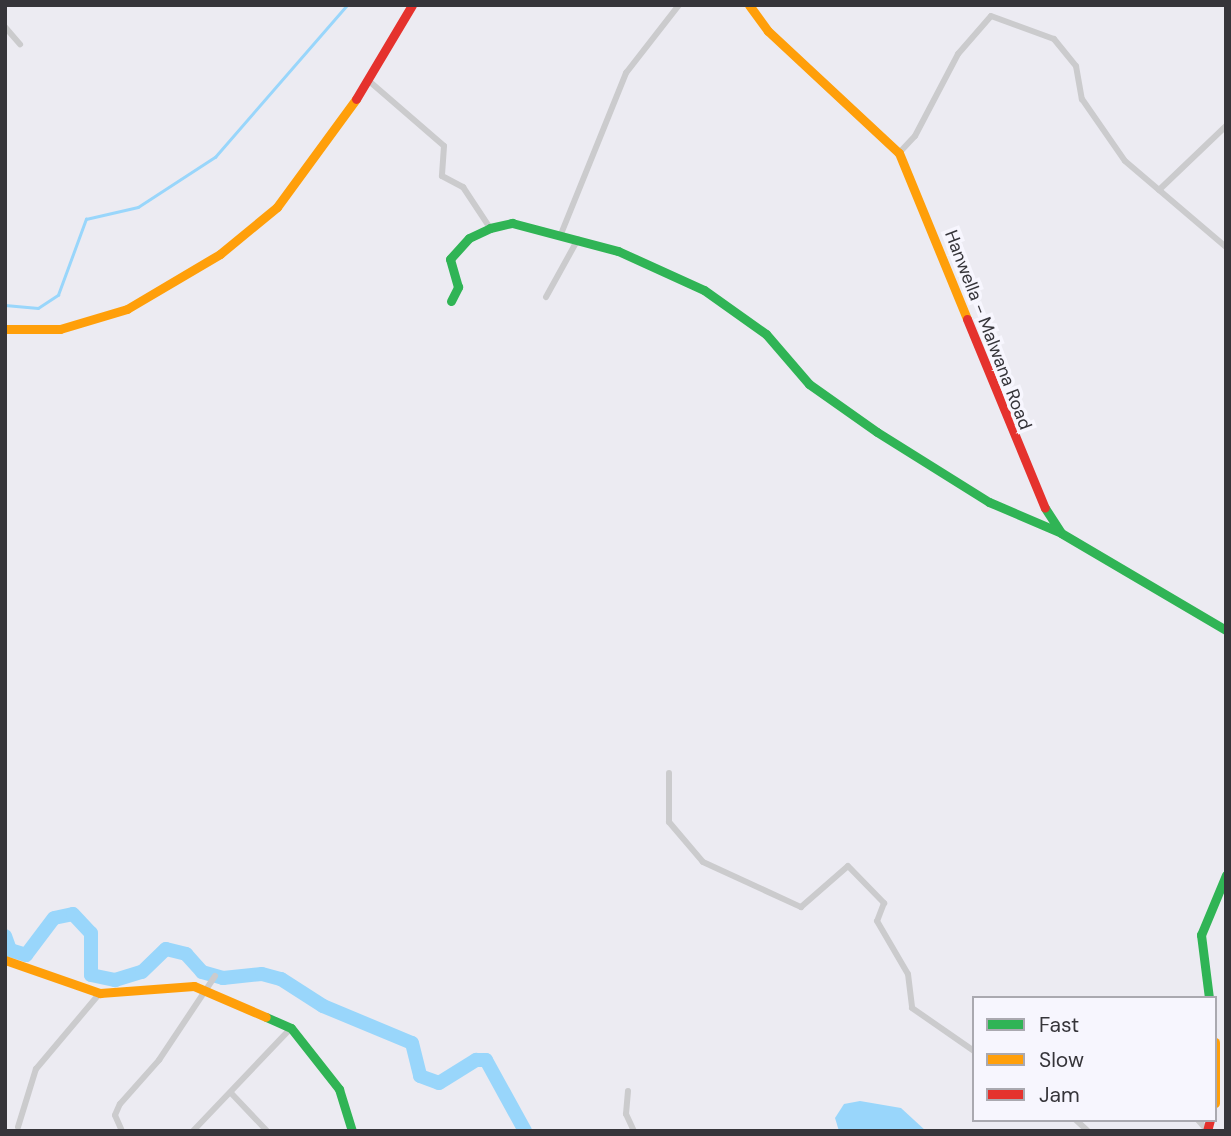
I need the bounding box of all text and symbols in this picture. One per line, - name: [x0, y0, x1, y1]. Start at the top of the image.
- street label: Hanwella - Malwana Road: [940, 227, 1036, 433]
- legend: [972, 996, 1217, 1122]
- text: Fast: [1039, 1011, 1079, 1039]
- text: Slow: [1039, 1046, 1084, 1074]
- text: Jam: [1039, 1081, 1080, 1109]

